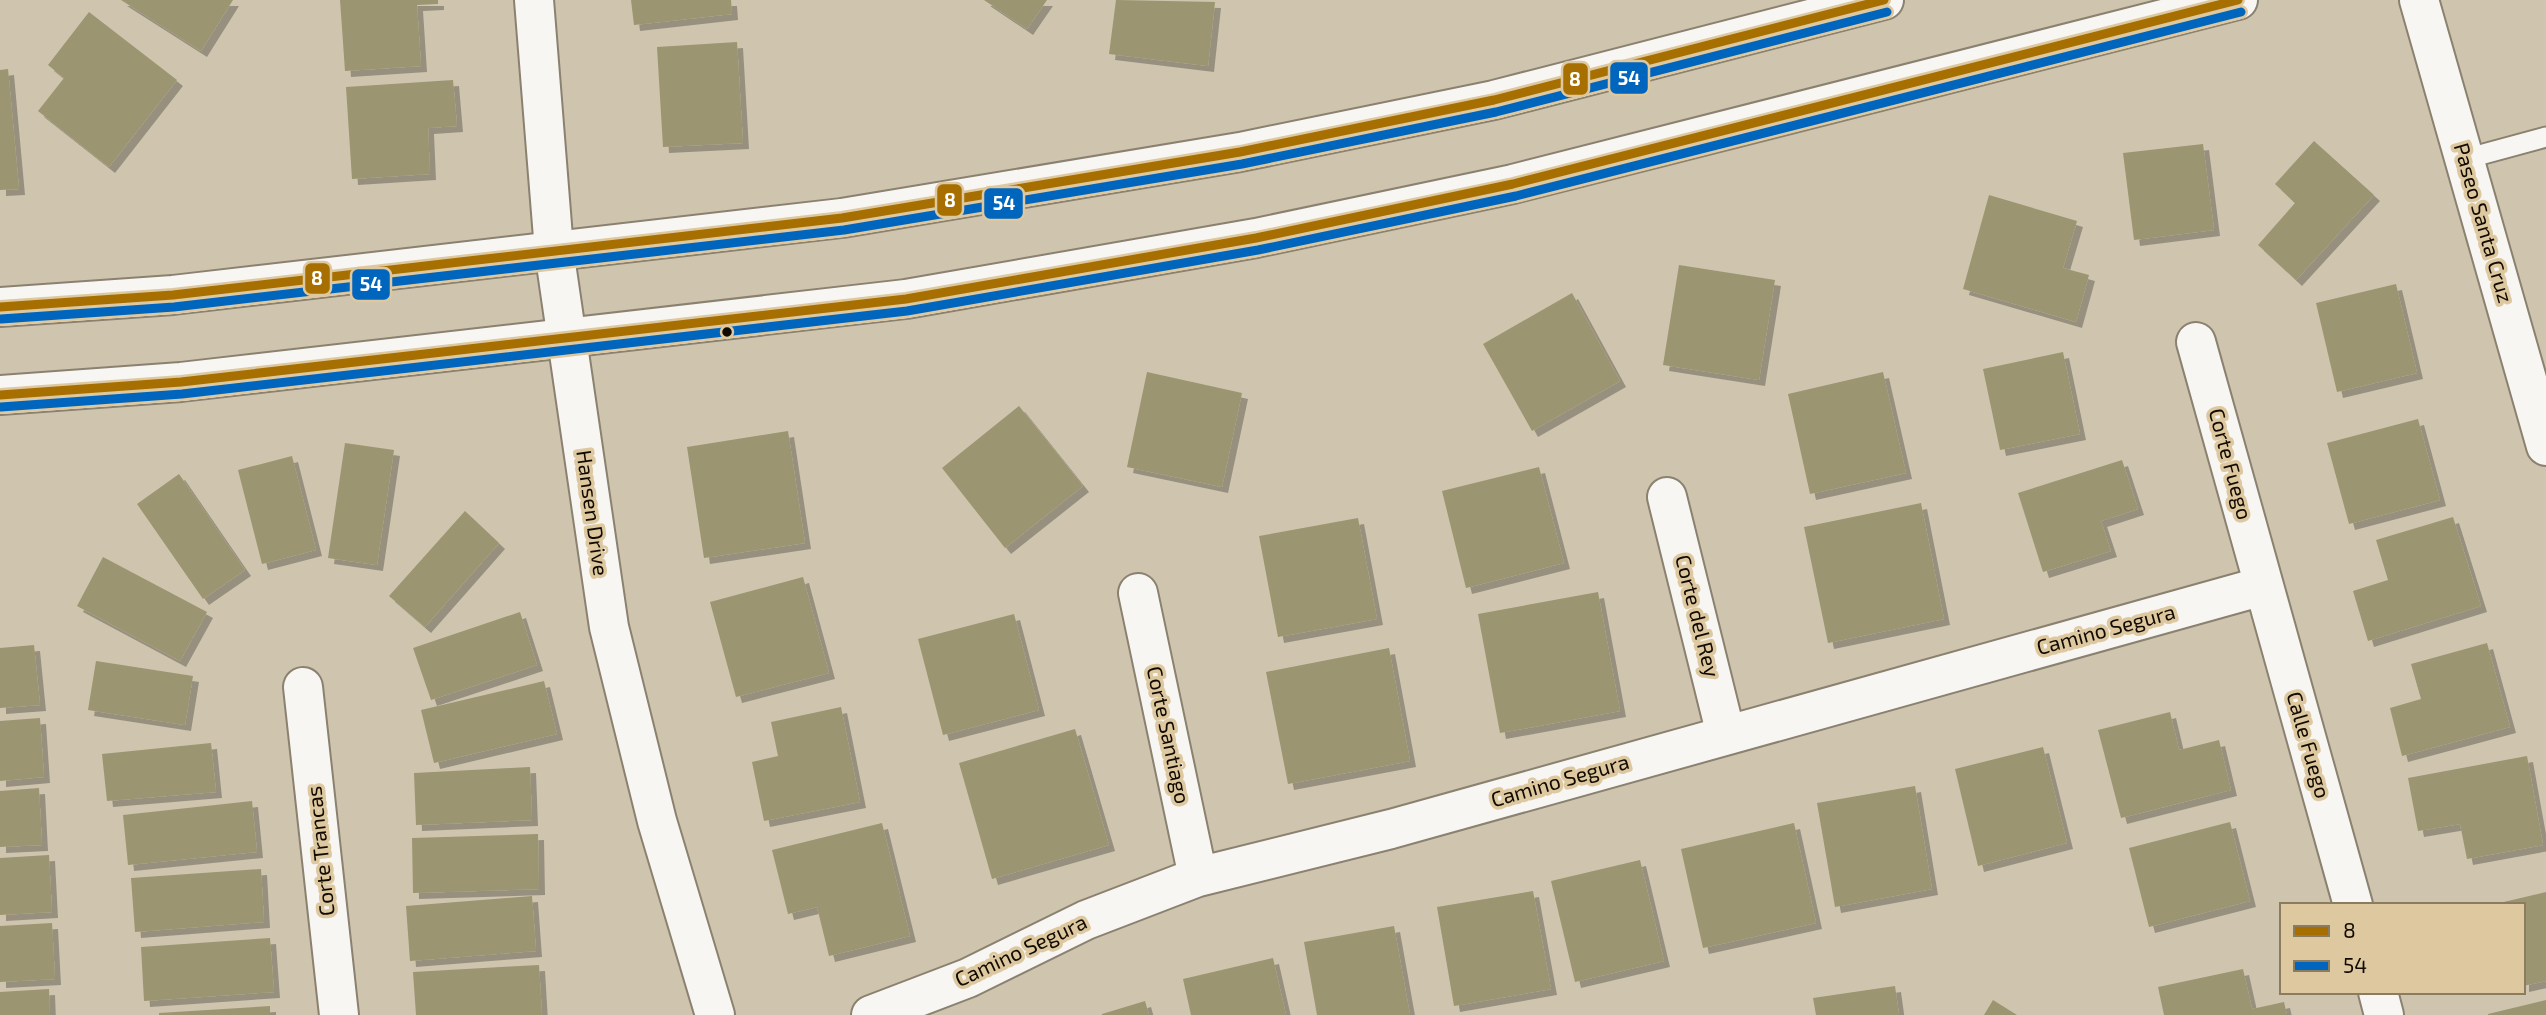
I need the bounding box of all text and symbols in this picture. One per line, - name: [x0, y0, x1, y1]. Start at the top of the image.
- line badge: 54: [1609, 61, 1649, 95]
- line badge: 8: [1562, 62, 1589, 96]
- text: 54: [1618, 66, 1640, 89]
- text: 8: [1569, 67, 1581, 90]
- street label: Paseo Santa Cruz: [2450, 140, 2519, 305]
- line badge: 8: [936, 183, 963, 217]
- line badge: 54: [983, 187, 1024, 220]
- text: 8: [944, 188, 956, 211]
- text: 54: [993, 191, 1015, 214]
- line badge: 8: [304, 262, 331, 295]
- text: 8: [311, 266, 323, 289]
- line badge: 54: [351, 268, 391, 301]
- text: 54: [360, 272, 382, 295]
- unlabelled marker: [720, 325, 734, 339]
- street label: Corte Fuego: [2205, 405, 2258, 522]
- street label: Hansen Drive: [572, 448, 615, 577]
- street label: Corte del Rey: [1671, 552, 1726, 679]
- street label: Camino Segura: [2033, 598, 2178, 659]
- street label: Corte Santiago: [1143, 664, 1196, 806]
- street label: Calle Fuego: [2282, 688, 2337, 801]
- street label: Camino Segura: [1488, 748, 1632, 811]
- street label: Corte Trancas: [300, 785, 339, 917]
- legend: [2280, 903, 2525, 994]
- street label: Camino Segura: [950, 908, 1090, 991]
- text: 8: [2343, 917, 2356, 942]
- text: 54: [2343, 952, 2367, 977]

